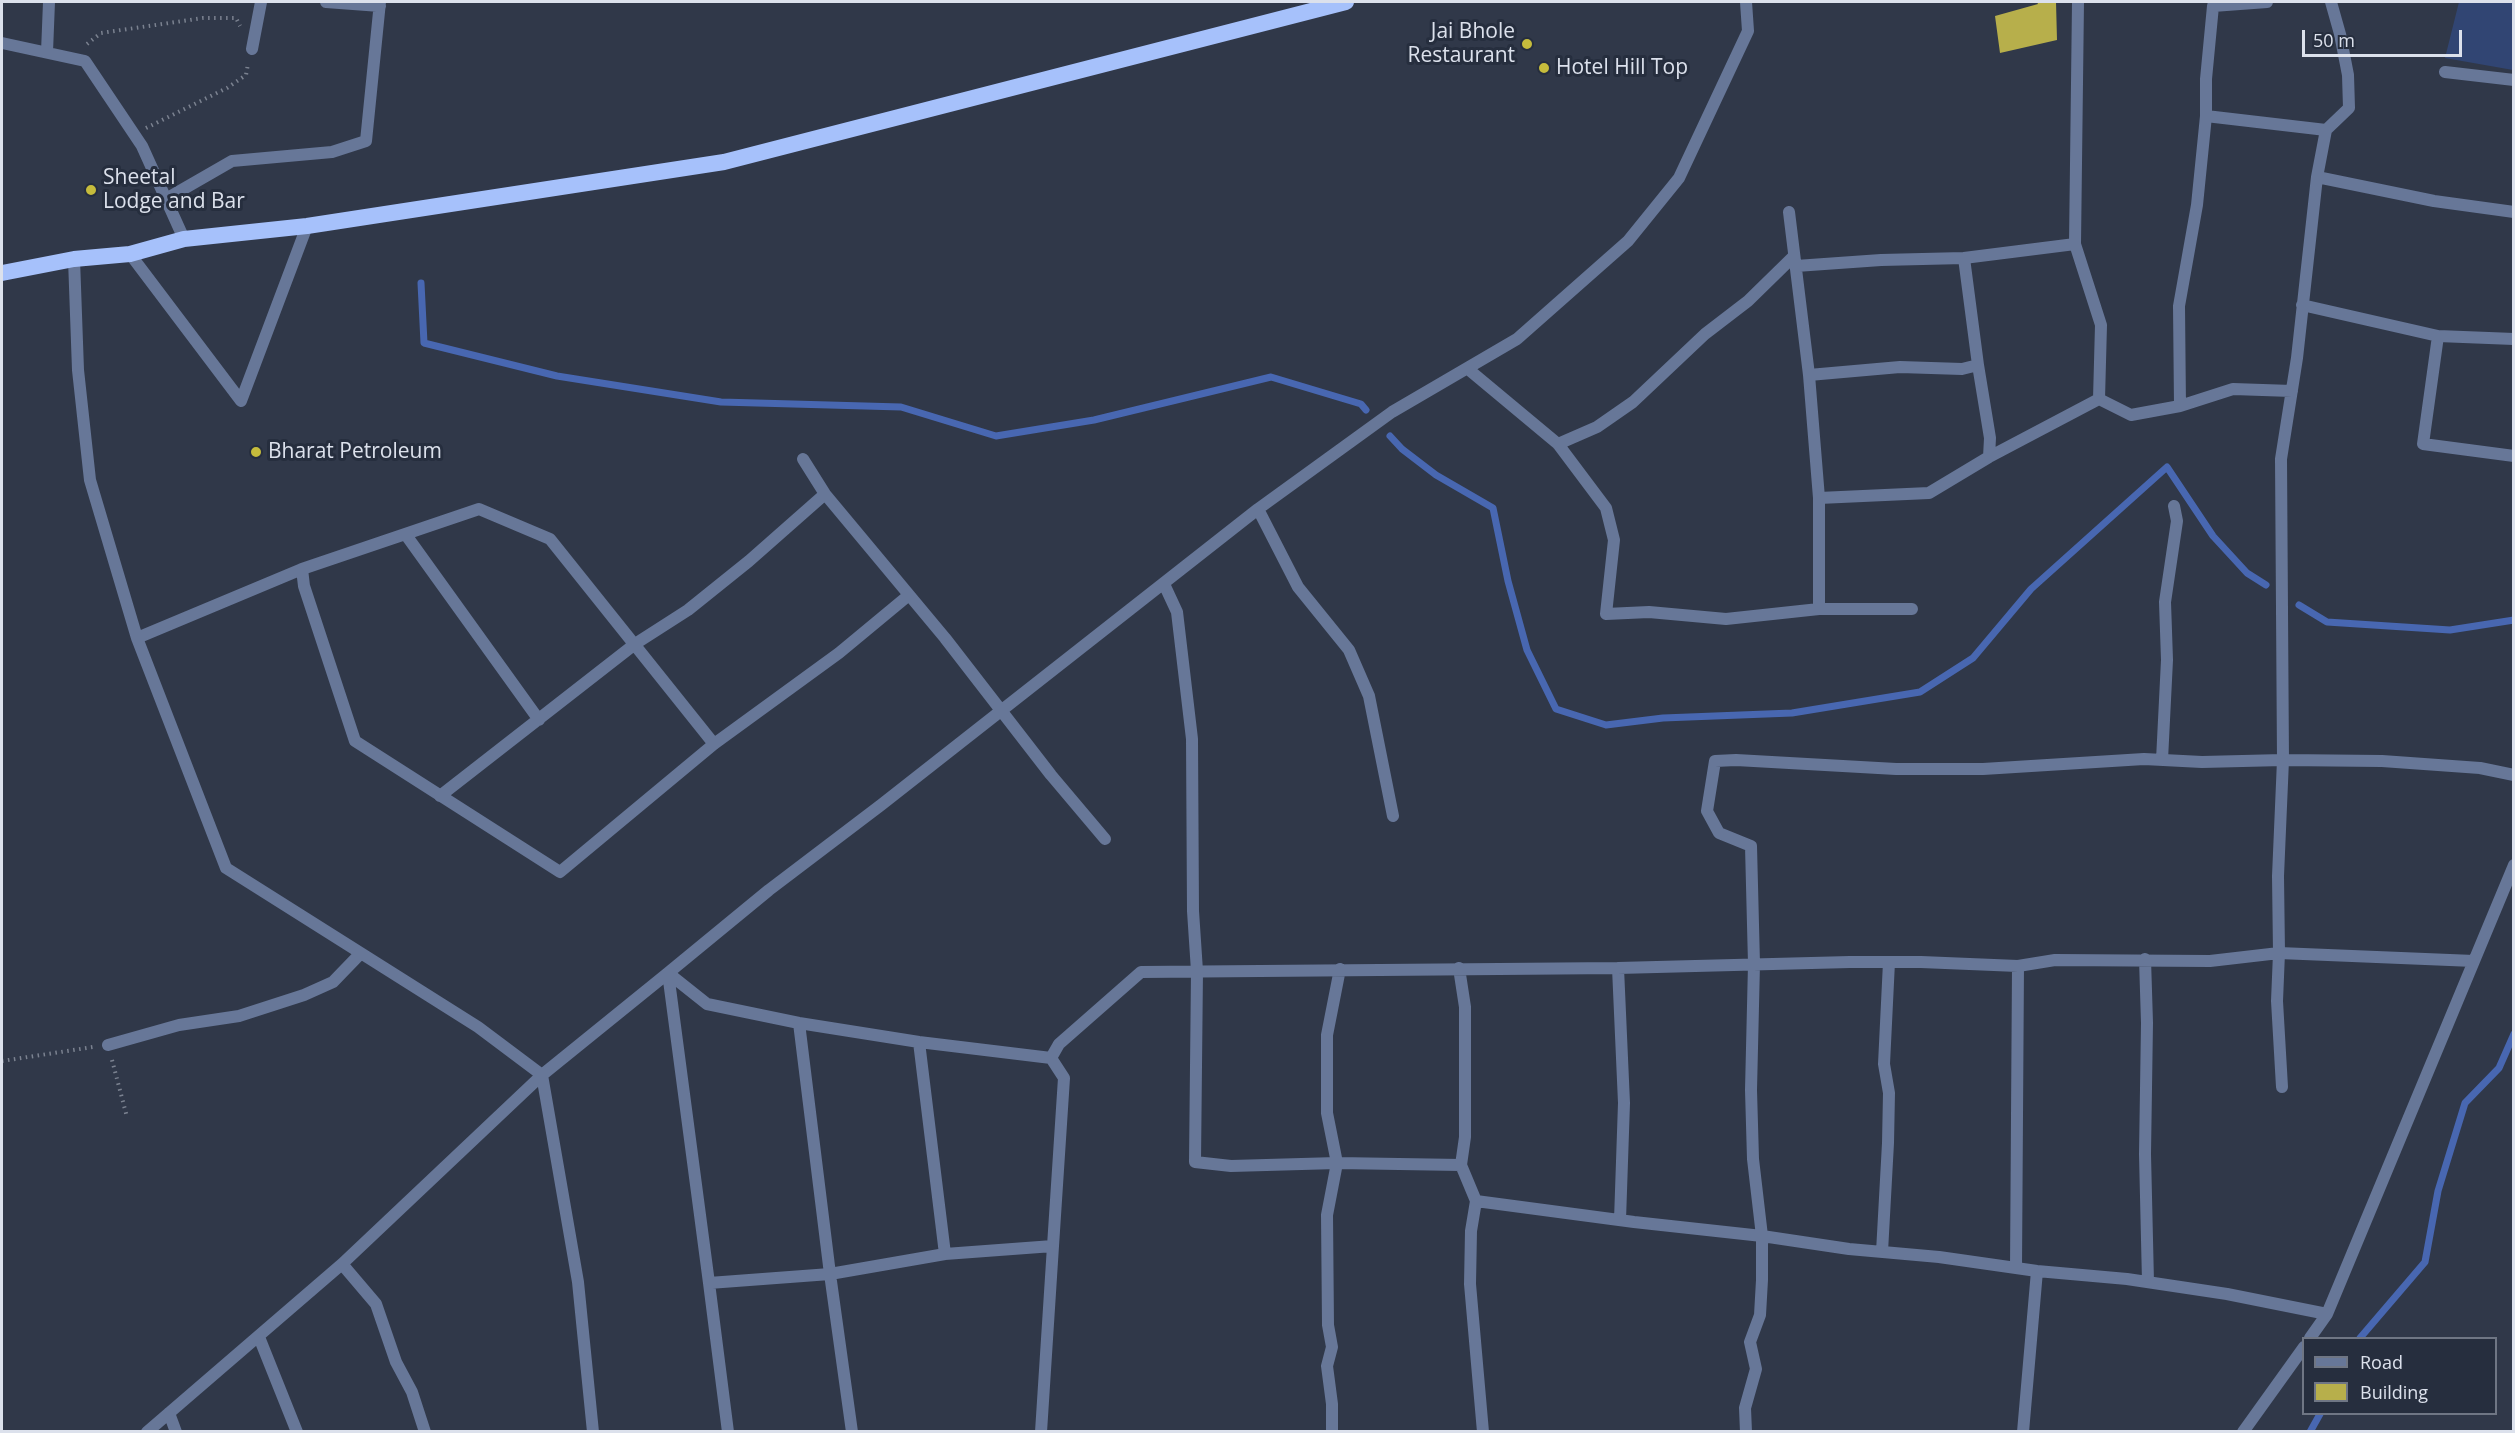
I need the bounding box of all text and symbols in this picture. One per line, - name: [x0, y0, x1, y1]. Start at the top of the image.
- scale bar: [2305, 18, 2466, 56]
- place label: Jai Bhole Restaurant: [1408, 19, 1515, 69]
- text: 50 m: [2313, 28, 2355, 52]
- marker: Jai Bhole Restaurant: [1520, 37, 1534, 51]
- place label: Hotel Hill Top: [1556, 55, 1688, 81]
- marker: Hotel Hill Top: [1537, 61, 1551, 75]
- place label: Sheetal Lodge and Bar: [103, 165, 245, 215]
- marker: Sheetal Lodge and Bar: [84, 183, 98, 197]
- place label: Bharat Petroleum: [268, 439, 442, 465]
- marker: Bharat Petroleum: [249, 445, 263, 459]
- legend: [2302, 1337, 2497, 1415]
- text: Road: [2360, 1350, 2403, 1374]
- text: Building: [2360, 1380, 2428, 1404]

